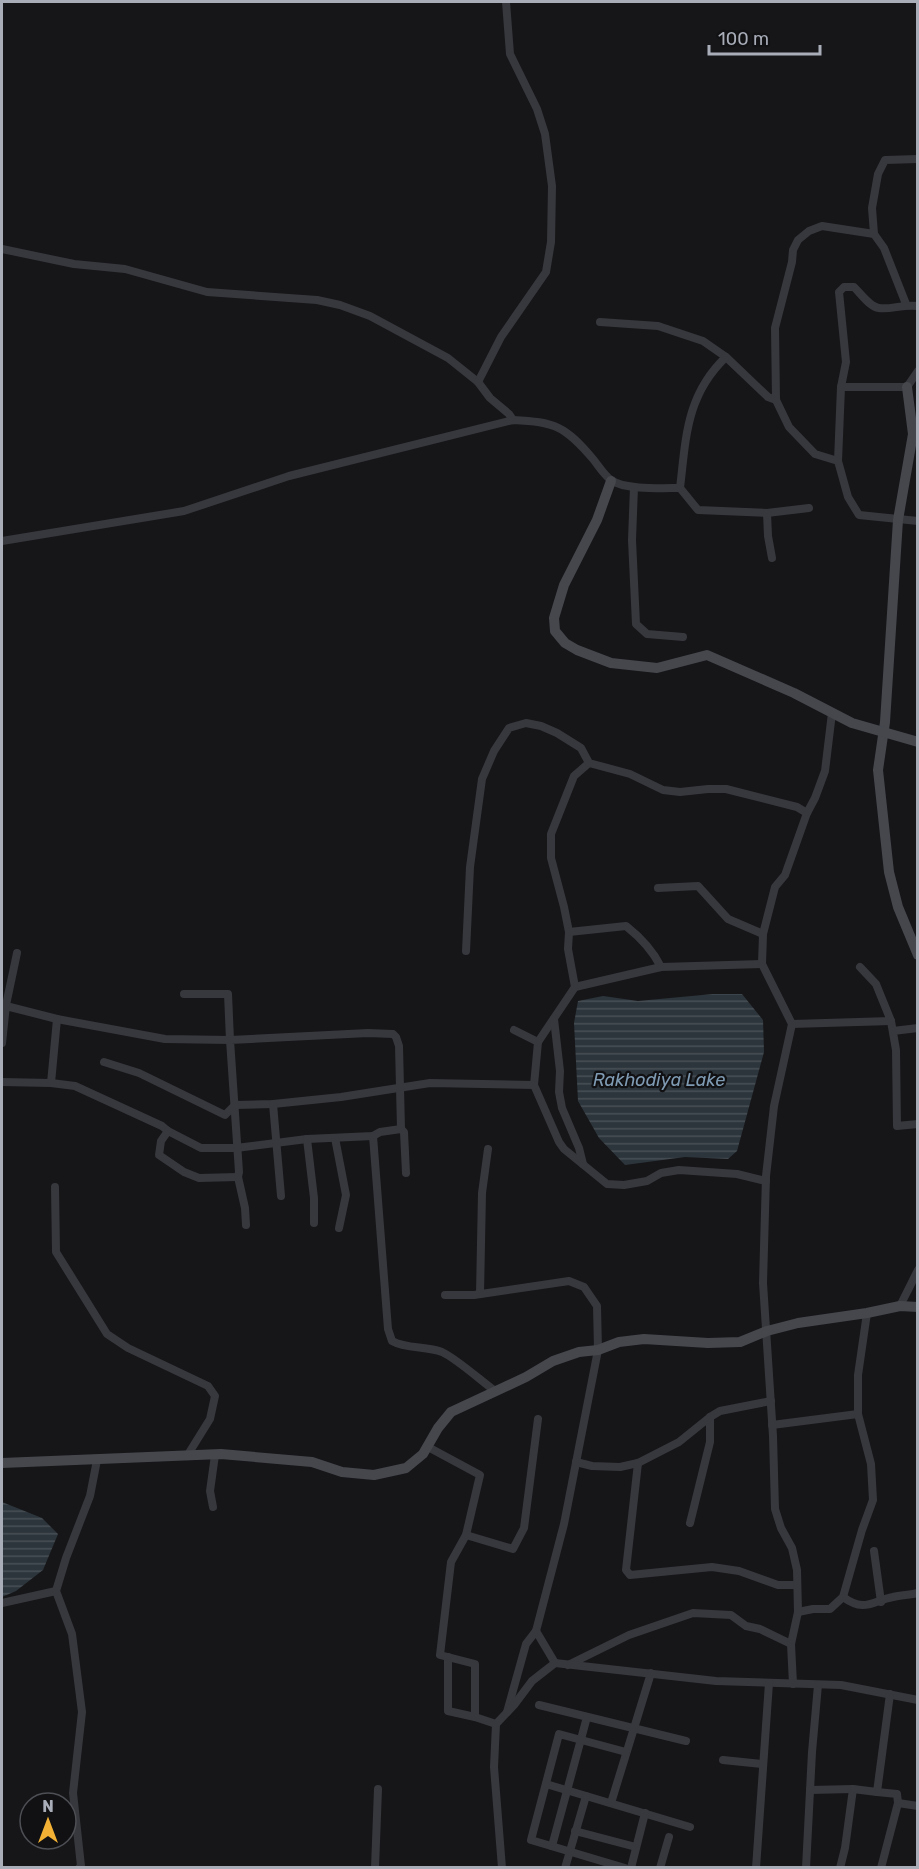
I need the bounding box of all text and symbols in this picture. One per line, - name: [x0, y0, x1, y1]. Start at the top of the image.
- scale bar: [709, 18, 820, 56]
- text: 100 m: [718, 28, 769, 50]
- water label: Rakhodiya Lake: [593, 1069, 725, 1091]
- north arrow: [18, 1791, 78, 1851]
- text: N: [42, 1797, 54, 1816]

